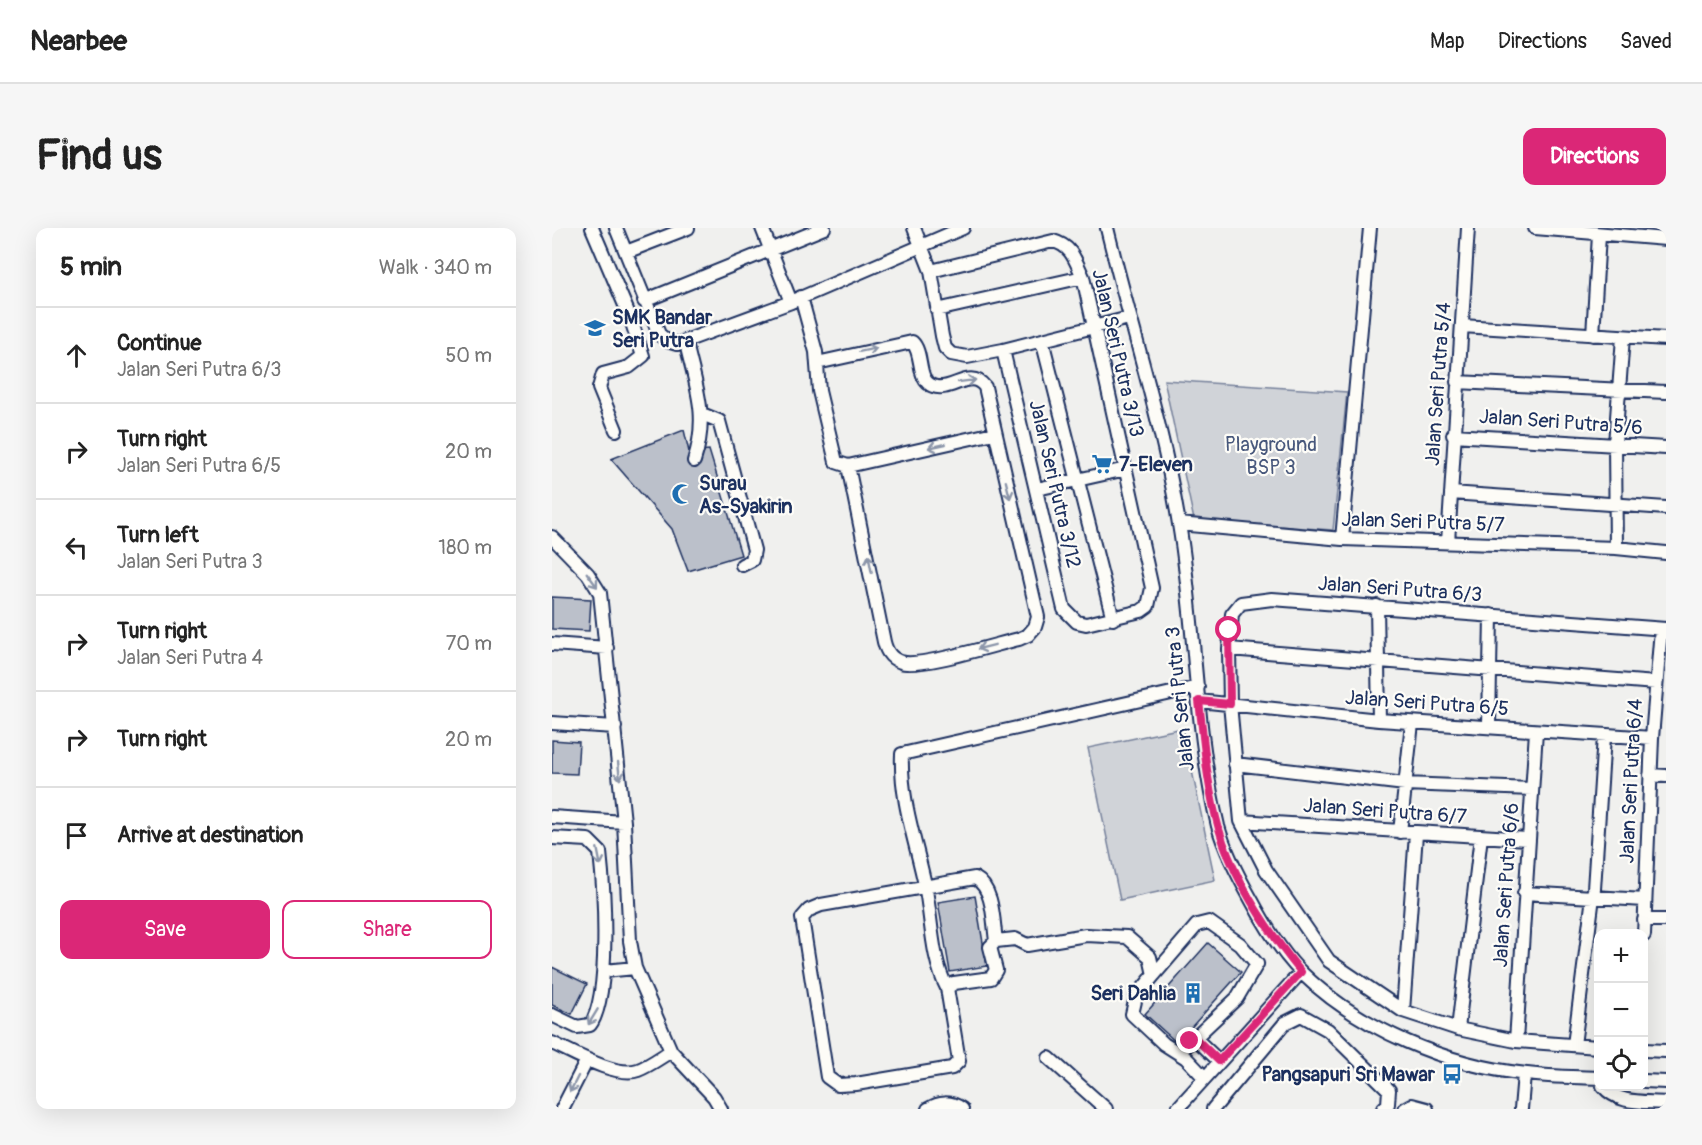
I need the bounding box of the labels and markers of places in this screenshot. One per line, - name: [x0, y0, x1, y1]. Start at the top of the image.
- place label: SMK Bandar Seri Putra: [612, 305, 713, 353]
- school or university icon: SMK Bandar Seri Putra: [583, 316, 607, 340]
- supermarket icon: 7-Eleven: [1090, 452, 1114, 476]
- place label: 7-Eleven: [1119, 452, 1193, 477]
- place label: Surau As-Syakirin: [699, 471, 793, 519]
- mosque icon: Surau As-Syakirin: [670, 482, 694, 506]
- place label: Seri Dahlia: [1091, 981, 1176, 1006]
- building icon: Seri Dahlia: [1181, 981, 1205, 1005]
- place label: Pangsapuri Sri Mawar: [1262, 1062, 1436, 1087]
- bus stop icon: Pangsapuri Sri Mawar: [1440, 1062, 1464, 1086]

